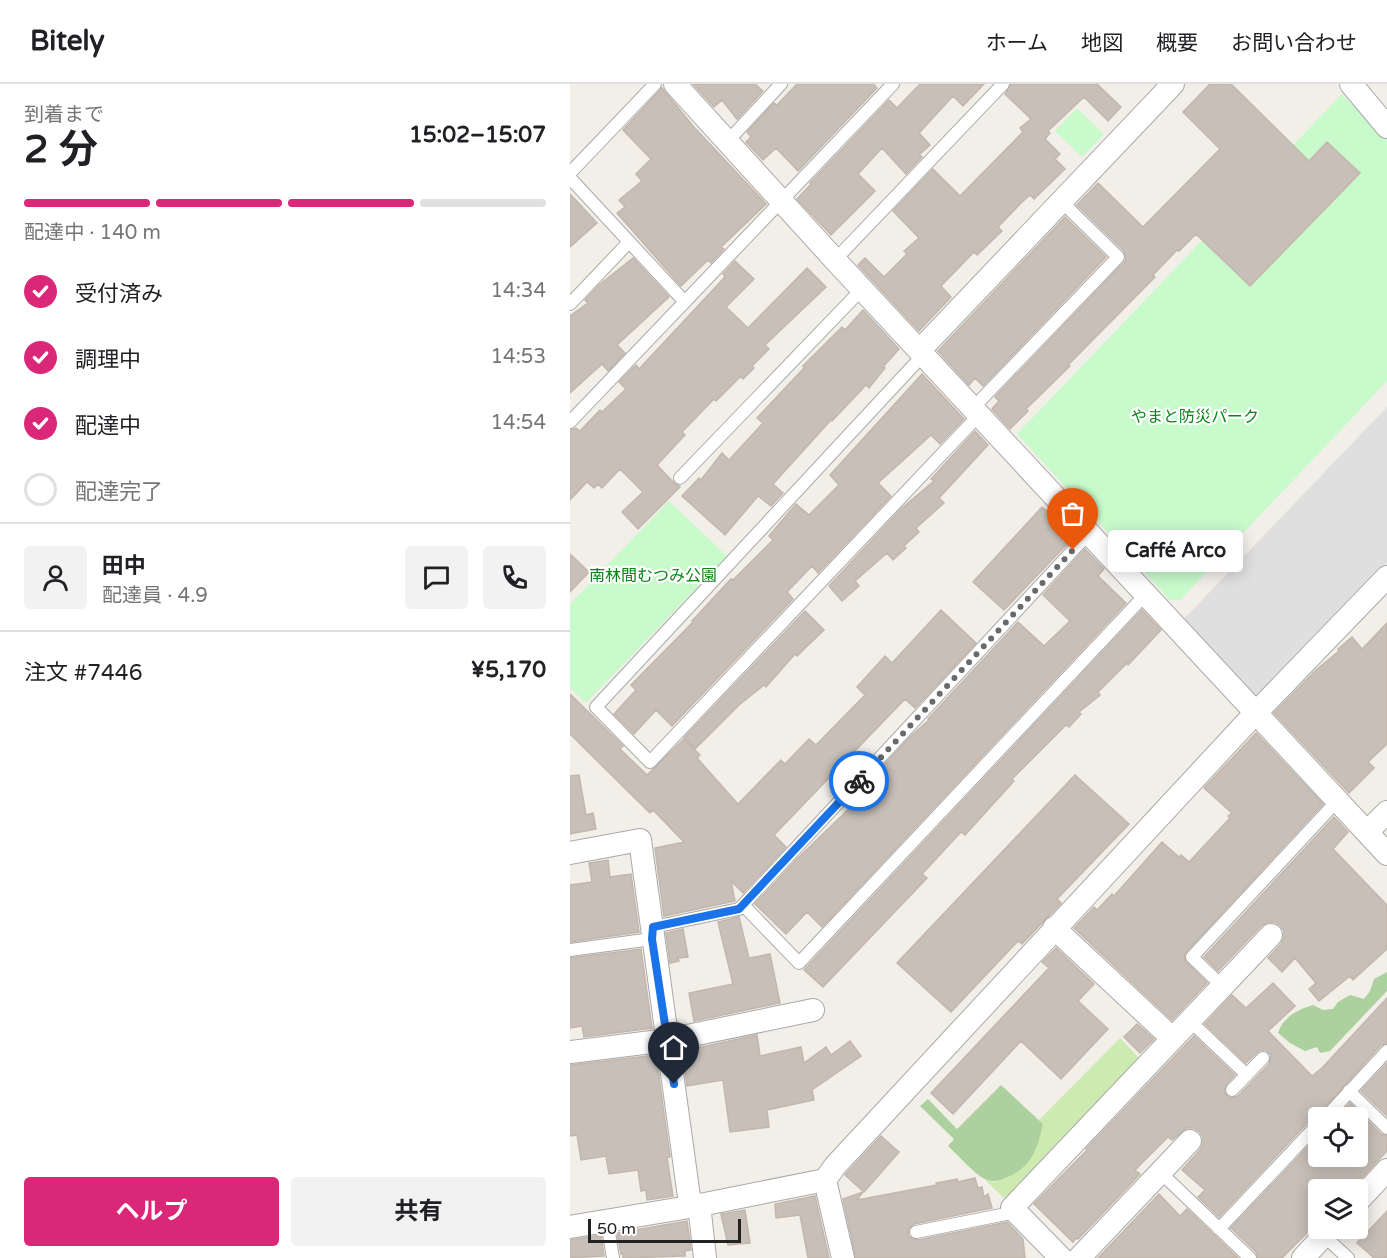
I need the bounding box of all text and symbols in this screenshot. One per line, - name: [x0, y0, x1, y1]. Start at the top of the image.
- text: Bitely: [30, 24, 105, 58]
- text: ホーム: [986, 31, 1048, 56]
- text: 地図: [1081, 31, 1123, 56]
- text: 概要: [1156, 31, 1198, 56]
- text: お問い合わせ: [1231, 31, 1357, 56]
- text: 到着まで: [24, 103, 104, 127]
- text: 15:02–15:07: [409, 122, 546, 148]
- text: 2 分: [24, 126, 98, 173]
- text: 配達中 · 140 m: [24, 221, 161, 245]
- icon: check: [24, 275, 57, 308]
- text: 14:34: [491, 279, 546, 303]
- text: 受付済み: [75, 281, 163, 307]
- icon: check: [24, 341, 57, 374]
- text: 14:53: [491, 345, 546, 369]
- text: 調理中: [75, 347, 141, 373]
- icon: check: [24, 407, 57, 440]
- park label: やまと防災パーク: [1131, 407, 1259, 427]
- text: 14:54: [491, 411, 546, 435]
- text: 配達中: [75, 413, 141, 439]
- text: 配達完了: [75, 479, 163, 505]
- pin: [1047, 488, 1098, 550]
- icon: bag: [1056, 497, 1089, 530]
- callout: Caffé Arco: [1109, 529, 1244, 571]
- text: Caffé Arco: [1125, 539, 1226, 563]
- button: person: [24, 546, 87, 609]
- button: chat: [405, 546, 468, 609]
- button: phone: [483, 546, 546, 609]
- text: 田中: [102, 553, 146, 579]
- park label: 南林間むつみ公園: [589, 566, 717, 586]
- text: 配達員 · 4.9: [102, 584, 208, 608]
- text: ¥5,170: [471, 657, 546, 683]
- text: 注文 #7446: [24, 660, 142, 686]
- courier: [829, 751, 889, 811]
- icon: bike: [843, 765, 876, 798]
- pin: [648, 1022, 699, 1084]
- icon: home: [657, 1031, 690, 1064]
- map controls: [1308, 1107, 1368, 1239]
- button: locate: [1308, 1107, 1368, 1167]
- button: ヘルプ: [24, 1177, 279, 1246]
- button: 共有: [291, 1177, 546, 1246]
- button: layers: [1308, 1179, 1368, 1239]
- scale bar: [588, 1216, 741, 1244]
- text: 50 m: [597, 1219, 636, 1239]

